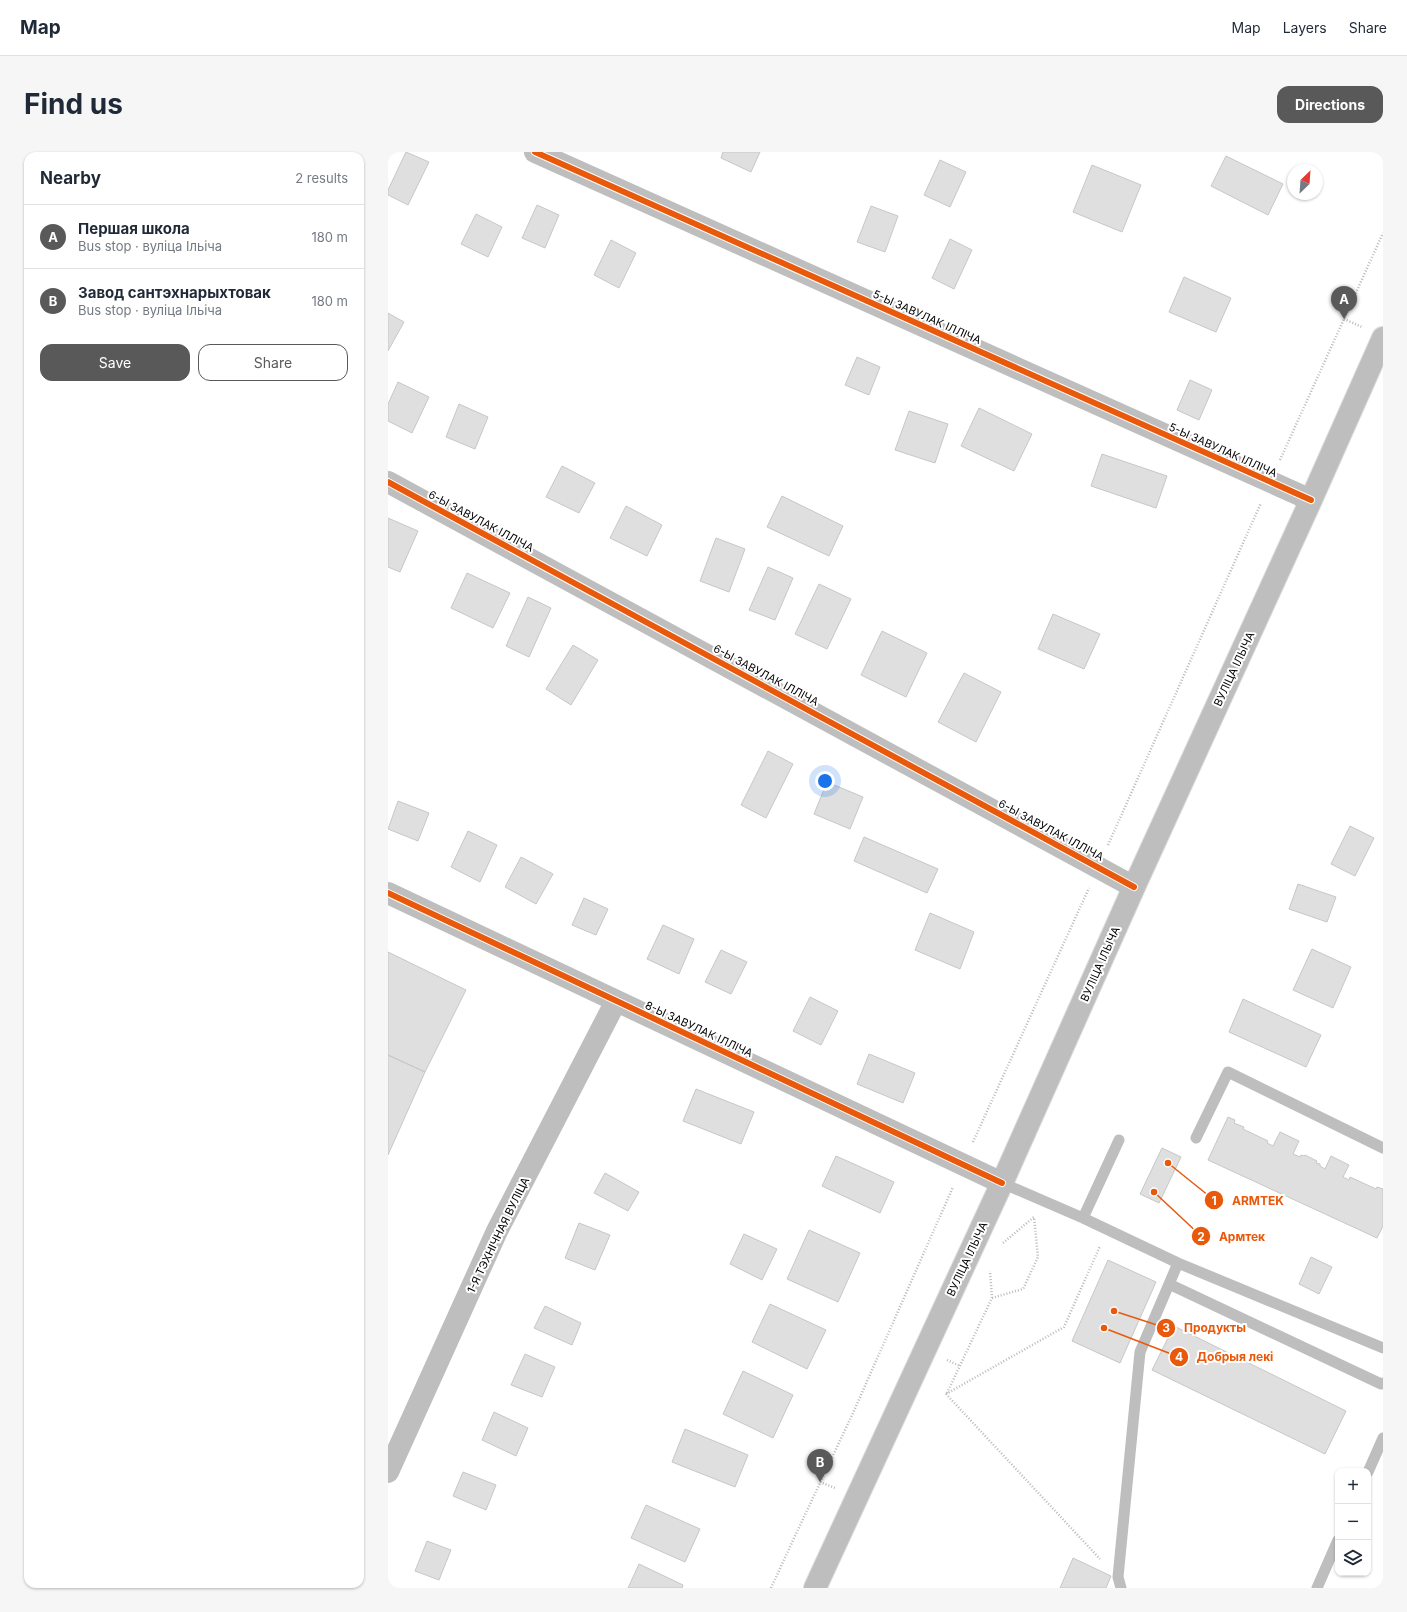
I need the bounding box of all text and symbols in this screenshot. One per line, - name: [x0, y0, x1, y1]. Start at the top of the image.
- text: Map: [20, 16, 61, 39]
- text: Map: [1232, 19, 1261, 36]
- text: Layers: [1283, 19, 1327, 36]
- text: Share: [1349, 19, 1387, 36]
- button: Directions: [1277, 86, 1383, 123]
- text: Find us: [24, 87, 123, 121]
- north arrow: [1287, 164, 1323, 200]
- text: Nearby: [40, 168, 101, 188]
- text: 2 results: [295, 170, 348, 186]
- text: Першая школа: [78, 219, 190, 238]
- text: A: [48, 229, 58, 245]
- text: 180 m: [311, 229, 348, 245]
- text: Bus stop · вуліца Ільіча: [78, 238, 222, 254]
- text: Завод сантэхнарыхтовак: [78, 283, 271, 302]
- pin: A: [1331, 286, 1357, 319]
- street label: 5-Ы ЗАВУЛАК ІЛЛІЧА: [871, 287, 984, 347]
- text: B: [49, 293, 57, 309]
- text: 180 m: [311, 293, 348, 309]
- text: Bus stop · вуліца Ільіча: [78, 302, 222, 318]
- button: Save: [40, 344, 190, 381]
- button: Share: [198, 344, 348, 381]
- street label: 5-Ы ЗАВУЛАК ІЛЛІЧА: [1167, 420, 1280, 480]
- street label: 6-Ы ЗАВУЛАК ІЛЛІЧА: [426, 487, 536, 555]
- street label: ВУЛІЦА ІЛЬІЧА: [1211, 629, 1258, 708]
- street label: 6-Ы ЗАВУЛАК ІЛЛІЧА: [711, 641, 821, 709]
- your location: [815, 771, 835, 791]
- street label: 6-Ы ЗАВУЛАК ІЛЛІЧА: [996, 796, 1106, 864]
- street label: ВУЛІЦА ІЛЬІЧА: [1077, 924, 1123, 1004]
- street label: 8-Ы ЗАВУЛАК ІЛЛІЧА: [643, 998, 755, 1060]
- street label: 1-Я ТЭХНІЧНАЯ ВУЛІЦА: [464, 1174, 532, 1295]
- callout: ARMTEK: [1204, 1188, 1292, 1212]
- text: 1: [1211, 1193, 1217, 1208]
- text: ARMTEK: [1232, 1193, 1284, 1208]
- street label: ВУЛІЦА ІЛЬІЧА: [944, 1219, 991, 1298]
- callout: Армтек: [1191, 1224, 1273, 1248]
- text: 2: [1197, 1229, 1205, 1244]
- text: Армтек: [1219, 1229, 1265, 1244]
- callout: Продукты: [1156, 1316, 1254, 1340]
- text: 3: [1162, 1320, 1170, 1335]
- text: Продукты: [1184, 1320, 1246, 1335]
- callout: Добрыя лекі: [1169, 1345, 1281, 1369]
- text: 4: [1175, 1349, 1183, 1364]
- text: Добрыя лекі: [1197, 1349, 1273, 1364]
- pin: B: [807, 1449, 833, 1482]
- map controls: [1335, 1468, 1371, 1576]
- button: +: [1335, 1468, 1371, 1504]
- button: −: [1335, 1504, 1371, 1540]
- button: layers: [1335, 1540, 1371, 1576]

